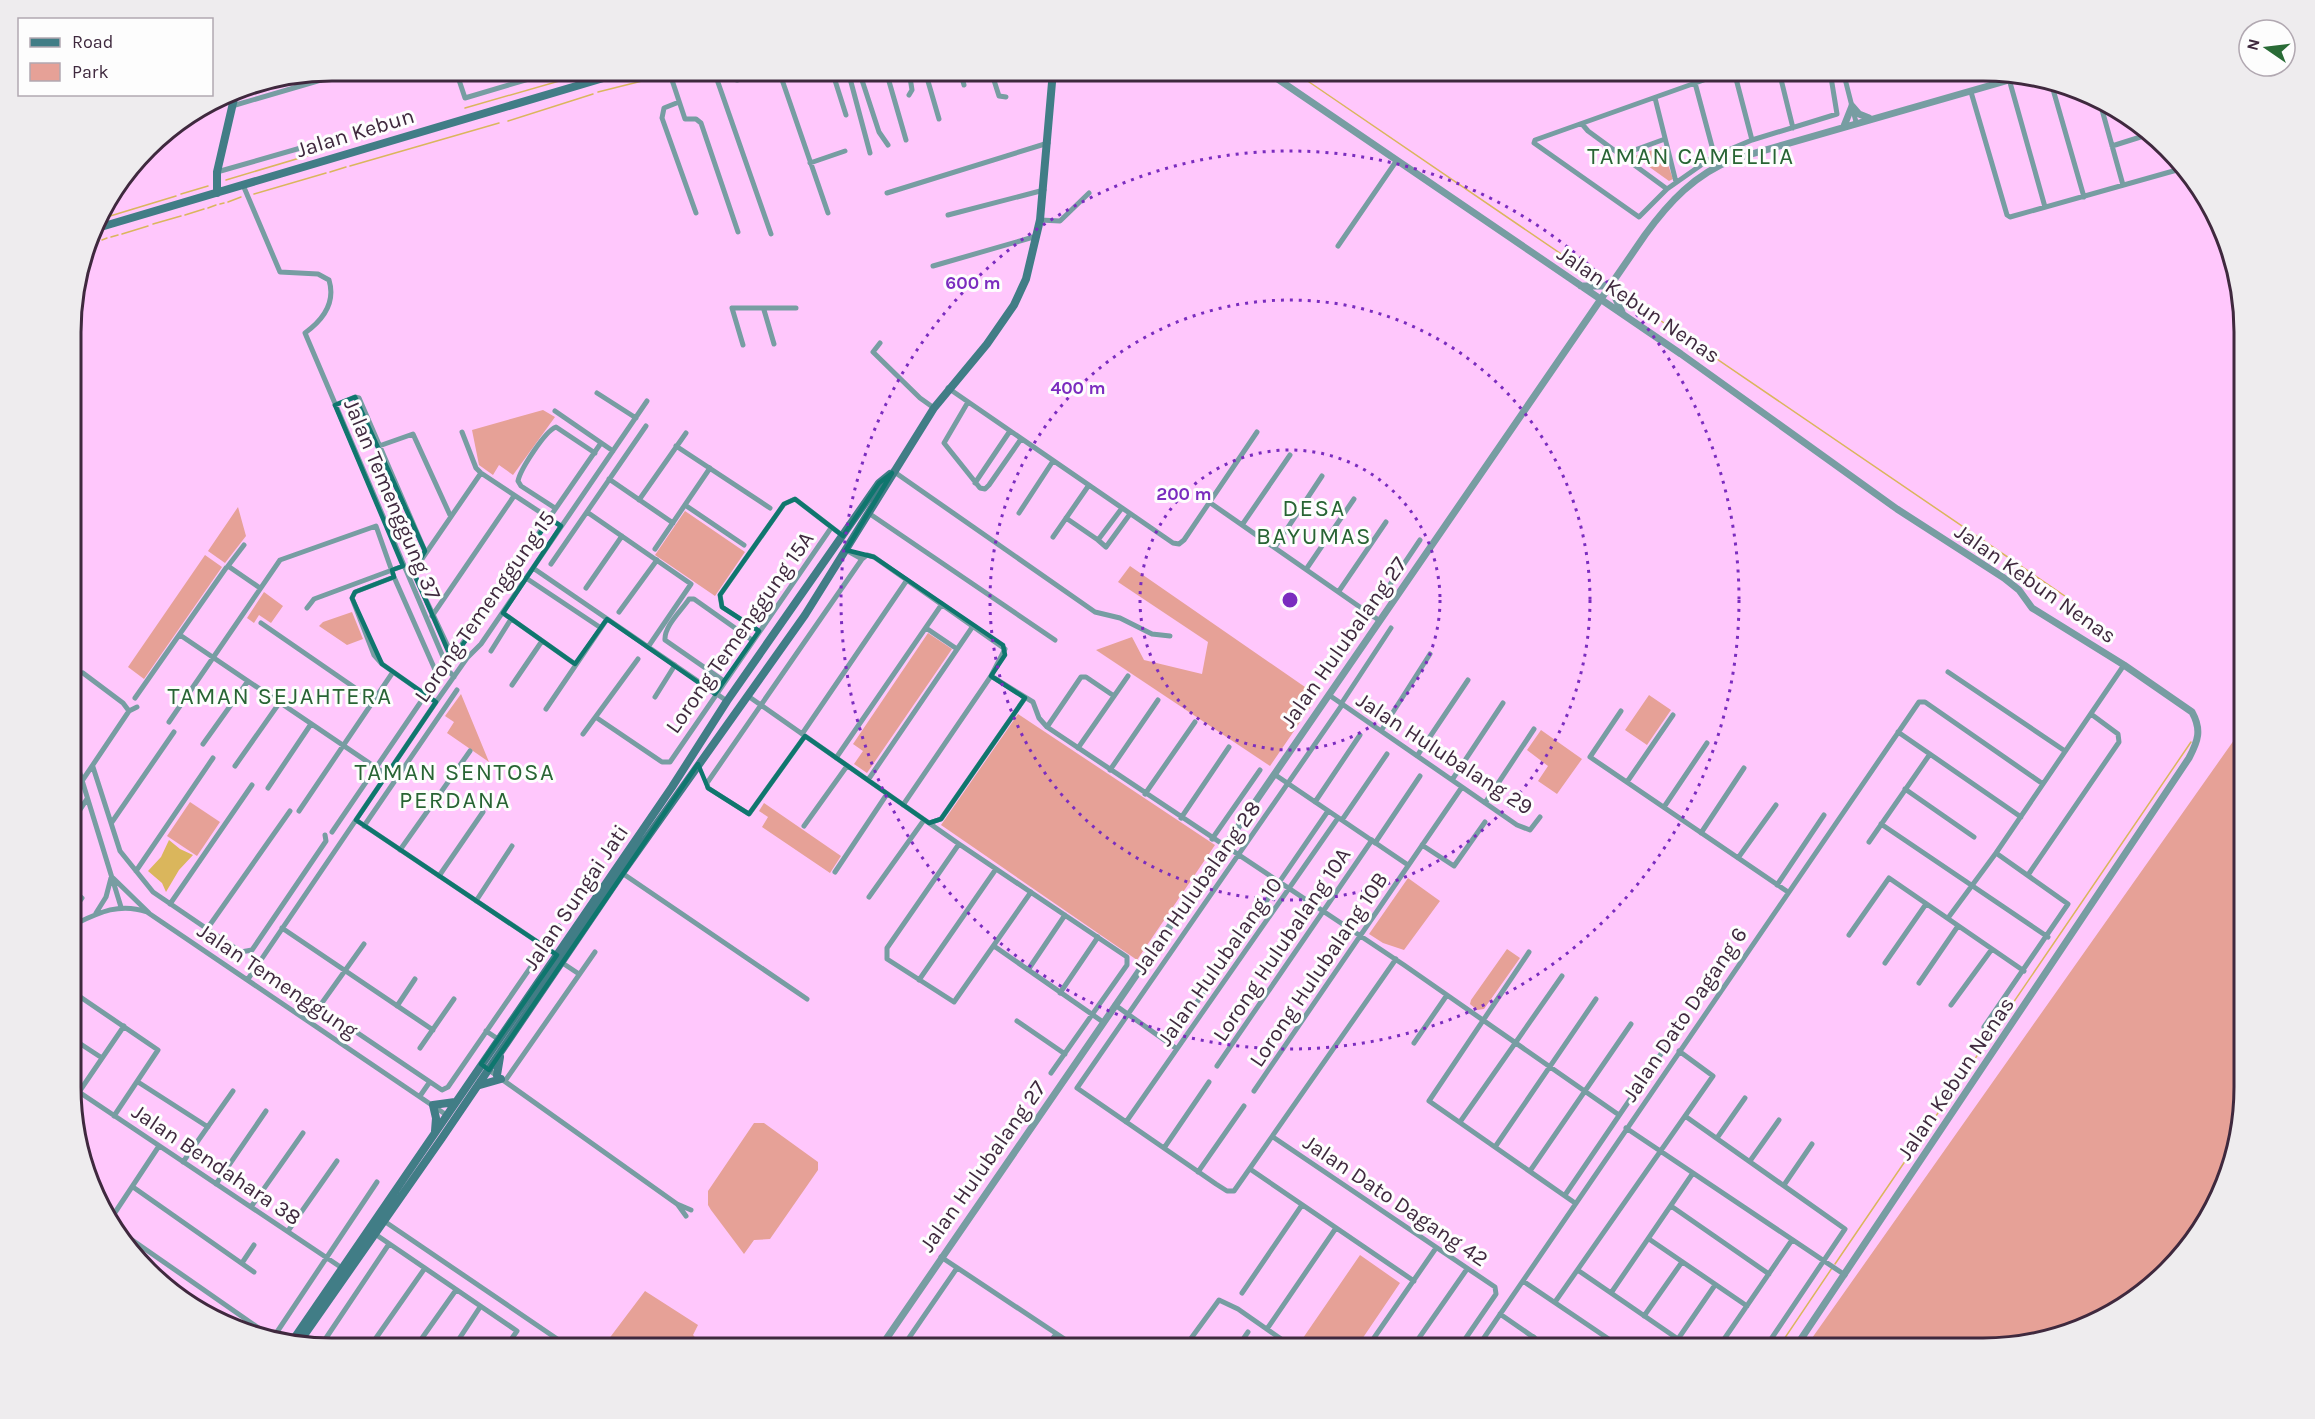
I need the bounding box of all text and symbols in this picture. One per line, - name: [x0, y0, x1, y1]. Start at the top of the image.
- legend: [18, 18, 213, 96]
- north arrow: [2237, 18, 2297, 78]
- text: Road: [72, 31, 113, 53]
- text: N: [2242, 37, 2264, 52]
- text: Park: [72, 61, 109, 83]
- street label: Jalan Kebun: [293, 103, 417, 163]
- district label: TAMAN CAMELLIA: [1587, 142, 1795, 170]
- street label: Jalan Kebun Nenas: [1552, 241, 1725, 369]
- text: 600 m: [945, 272, 1001, 294]
- text: 400 m: [1050, 377, 1106, 399]
- street label: Jalan Temenggung 37: [338, 395, 446, 604]
- text: 200 m: [1156, 483, 1212, 505]
- district label: DESA BAYUMAS: [1256, 494, 1372, 550]
- street label: Lorong Temenggung 15: [409, 506, 561, 707]
- street label: Jalan Kebun Nenas: [1950, 519, 2121, 649]
- street label: Lorong Temenggung 15A: [660, 526, 820, 739]
- street label: Jalan Hulubalang 27: [1275, 552, 1413, 733]
- centre of rings: [1280, 590, 1300, 610]
- district label: TAMAN SEJAHTERA: [167, 682, 393, 710]
- street label: Jalan Hulubalang 29: [1351, 687, 1538, 821]
- district label: TAMAN SENTOSA PERDANA: [355, 758, 555, 814]
- street label: Jalan Hulubalang 28: [1127, 796, 1267, 979]
- street label: Jalan Sungai Jati: [518, 820, 634, 975]
- street label: Lorong Hulubalang 10A: [1207, 842, 1357, 1046]
- street label: Lorong Hulubalang 10B: [1244, 867, 1394, 1072]
- street label: Jalan Hulubalang 10: [1152, 872, 1288, 1051]
- street label: Jalan Temenggung: [192, 918, 363, 1044]
- street label: Jalan Dato Dagang 6: [1617, 922, 1753, 1107]
- street label: Jalan Kebun Nenas: [1892, 992, 2020, 1165]
- street label: Jalan Hulubalang 27: [914, 1076, 1052, 1257]
- street label: Jalan Bendahara 38: [127, 1099, 306, 1231]
- street label: Jalan Dato Dagang 42: [1298, 1129, 1493, 1272]

